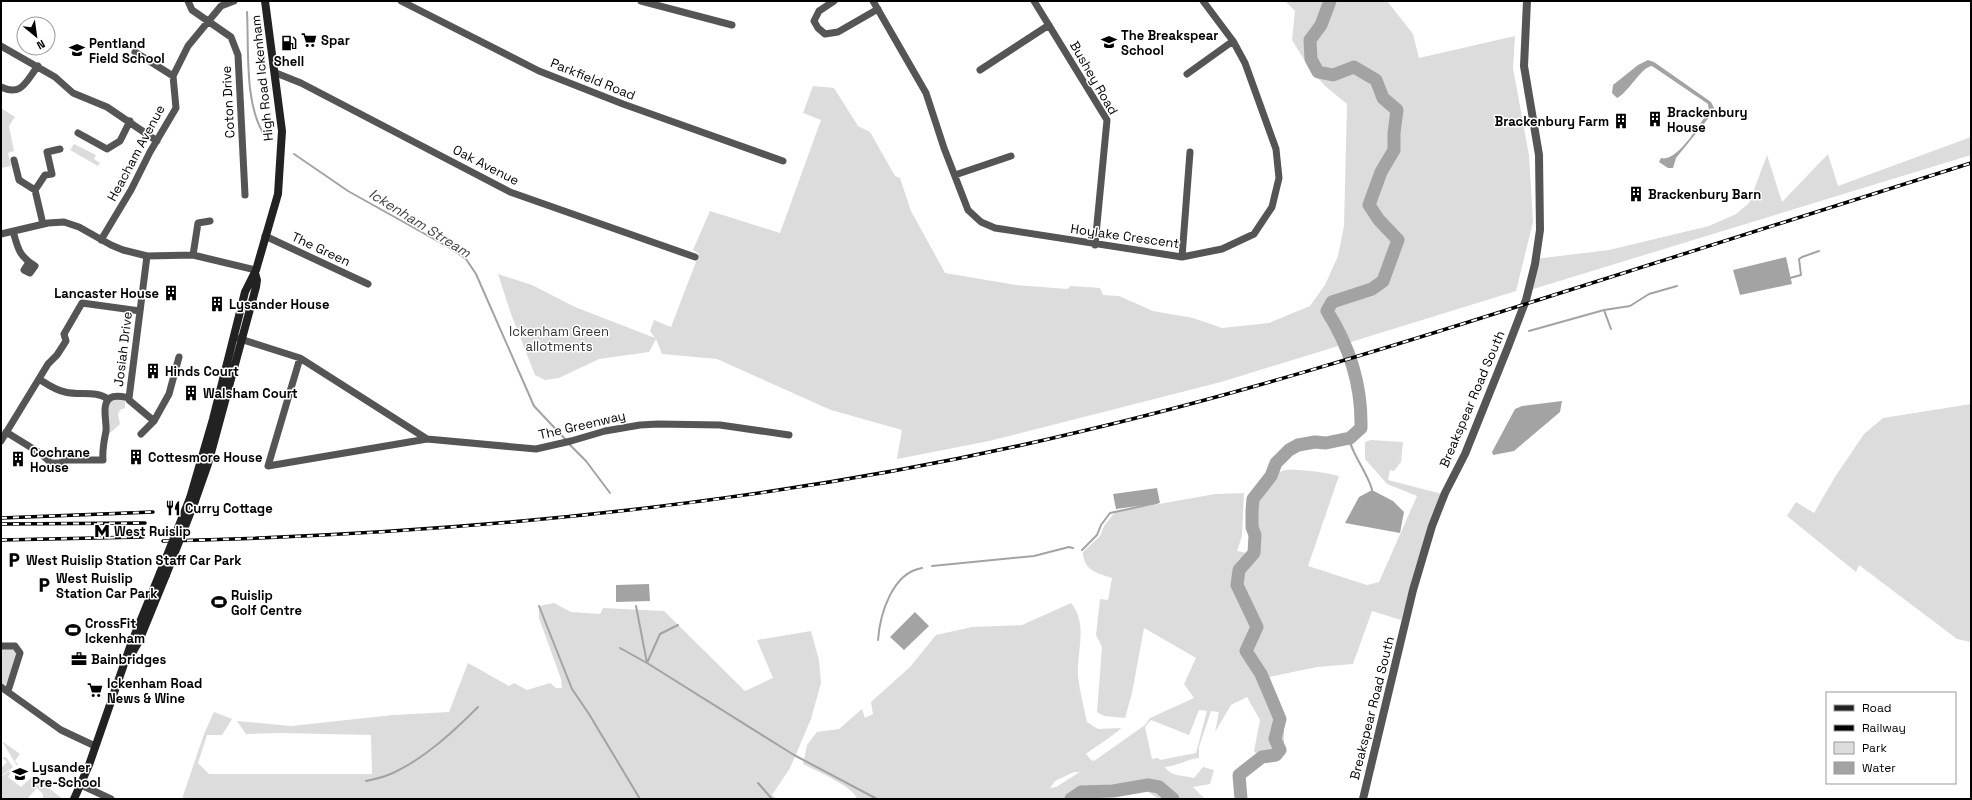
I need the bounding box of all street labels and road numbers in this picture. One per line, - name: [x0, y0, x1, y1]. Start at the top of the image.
- street label: High Road Ickenham: [247, 14, 277, 142]
- street label: Bushey Road: [1066, 38, 1122, 118]
- street label: Parkfield Road: [548, 54, 638, 104]
- street label: Coton Drive: [218, 65, 238, 139]
- street label: Heacham Avenue: [103, 102, 169, 204]
- street label: Oak Avenue: [450, 141, 522, 189]
- street label: Hoylake Crescent: [1070, 220, 1180, 252]
- street label: The Green: [289, 228, 353, 270]
- street label: Josiah Drive: [110, 311, 136, 387]
- street label: Breakspear Road South: [1435, 328, 1509, 470]
- street label: The Greenway: [537, 407, 627, 443]
- street label: Breakspear Road South: [1346, 635, 1398, 781]

